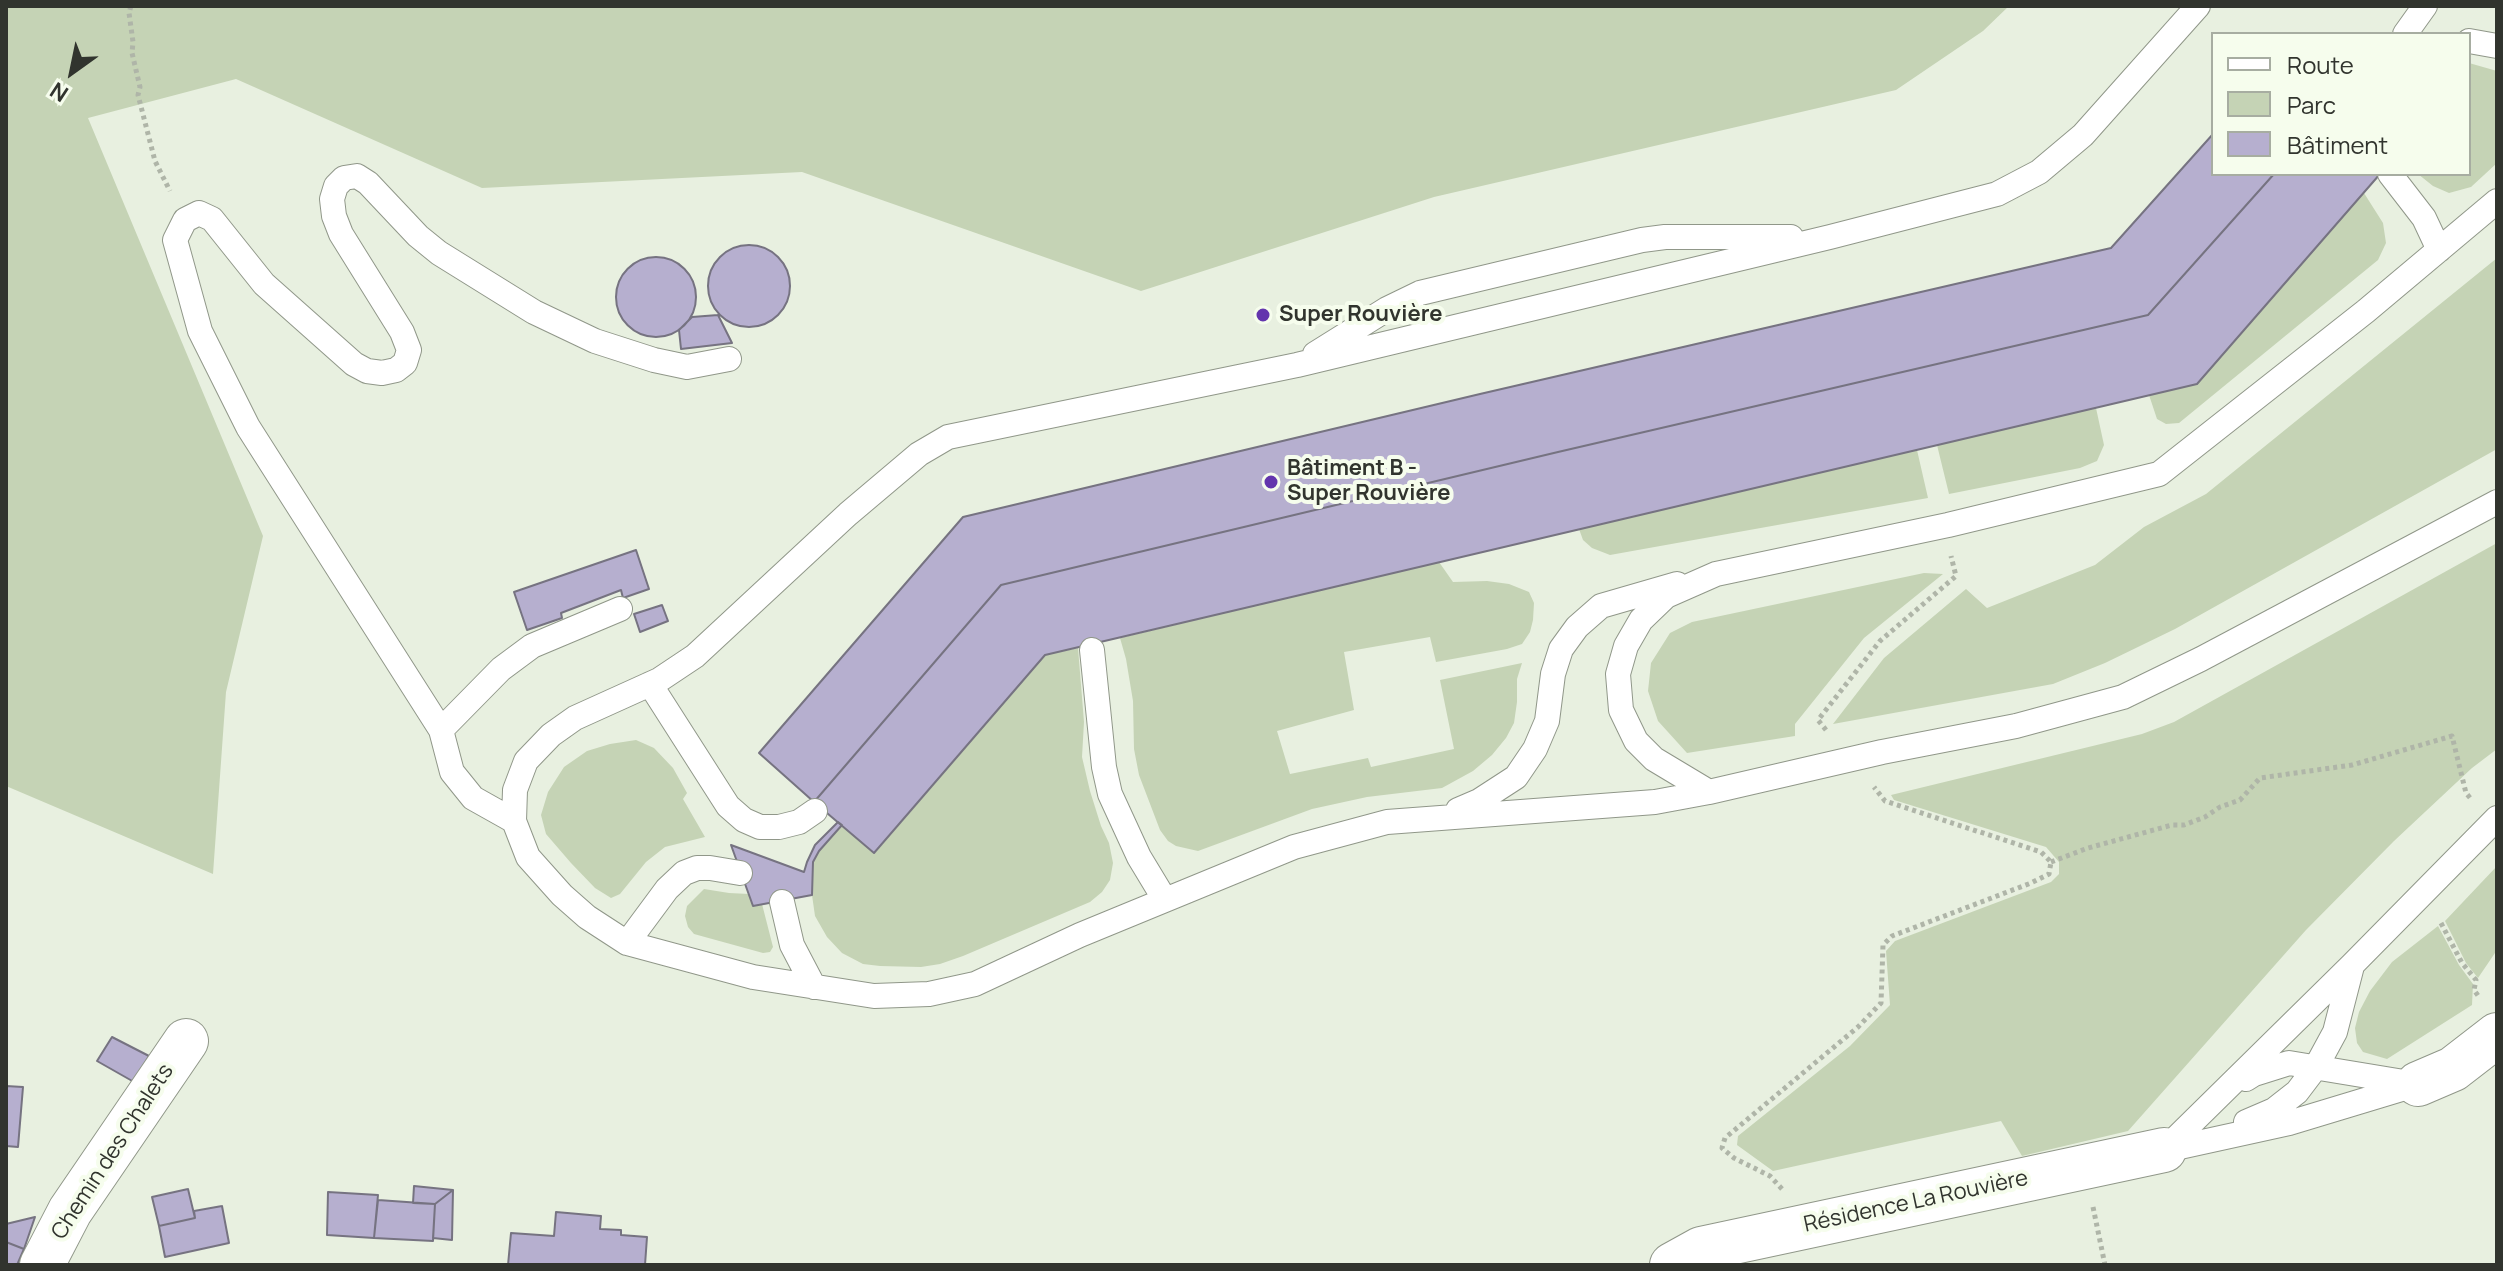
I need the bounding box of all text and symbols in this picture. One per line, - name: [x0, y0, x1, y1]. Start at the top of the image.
- north arrow: [32, 32, 112, 112]
- legend: [2211, 32, 2471, 176]
- text: Route: [2287, 48, 2354, 81]
- text: N: [44, 75, 74, 109]
- text: Parc: [2287, 88, 2336, 121]
- text: Bâtiment: [2287, 128, 2388, 161]
- place label: Super Rouvière: [1279, 302, 1442, 328]
- marker: Super Rouvière: [1254, 306, 1272, 324]
- place label: Bâtiment B - Super Rouvière: [1287, 456, 1450, 508]
- marker: Bâtiment B - Super Rouvière: [1262, 473, 1280, 491]
- street label: Chemin des Chalets: [46, 1059, 180, 1245]
- street label: Résidence La Rouvière: [1801, 1165, 2031, 1239]

